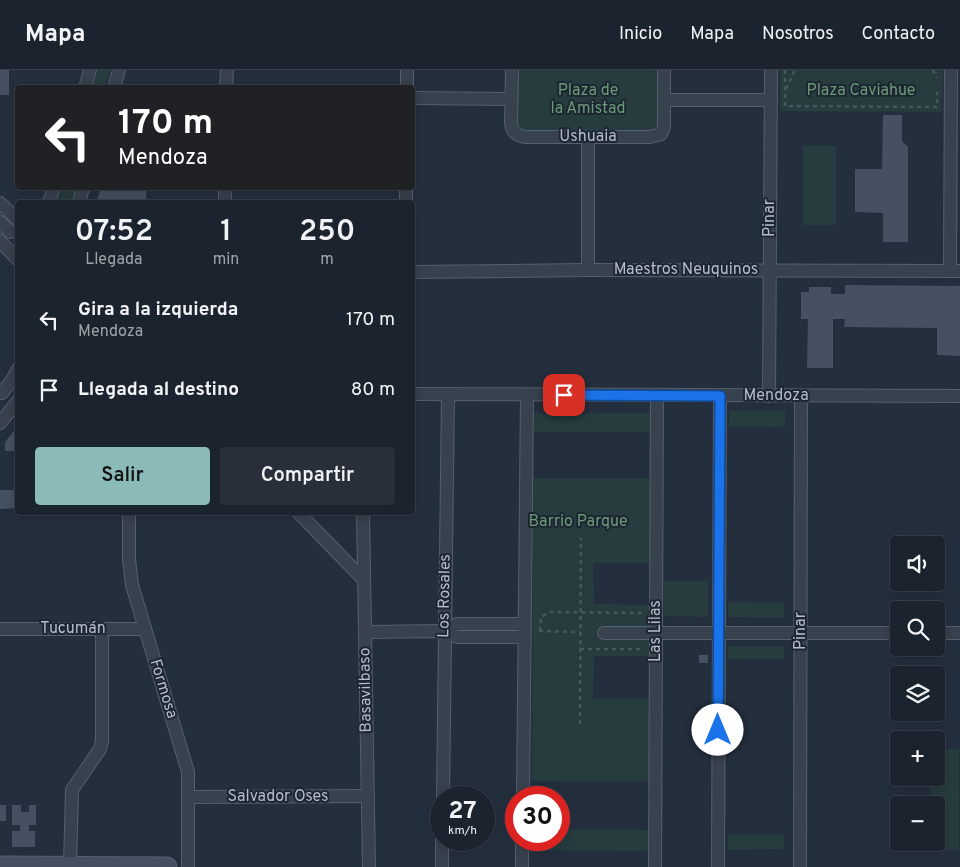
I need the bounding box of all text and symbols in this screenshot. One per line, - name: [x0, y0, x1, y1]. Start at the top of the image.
- text: Mapa: [25, 20, 85, 50]
- text: Inicio: [619, 23, 662, 46]
- text: Mapa: [690, 23, 734, 46]
- text: Nosotros: [762, 23, 834, 46]
- text: Contacto: [862, 23, 935, 46]
- park label: Plaza de la Amistad: [550, 81, 626, 119]
- park label: Plaza Caviahue: [807, 81, 915, 101]
- text: 170 m: [118, 102, 213, 146]
- icon: left: [35, 105, 100, 170]
- street label: Ushuaia: [559, 127, 617, 147]
- text: Mendoza: [118, 145, 208, 172]
- street label: Pinar: [760, 199, 780, 237]
- text: 07:52: [75, 214, 153, 251]
- text: 1: [220, 214, 232, 251]
- text: 250: [299, 214, 355, 251]
- text: Llegada: [85, 250, 142, 270]
- text: min: [213, 250, 239, 270]
- text: m: [320, 250, 334, 270]
- street label: Maestros Neuquinos: [614, 260, 758, 280]
- text: Gira a la izquierda: [78, 298, 238, 322]
- icon: left: [35, 306, 63, 334]
- text: 170 m: [346, 308, 395, 332]
- text: Mendoza: [78, 322, 143, 342]
- pin: [543, 374, 585, 416]
- icon: arrive: [35, 376, 63, 404]
- text: Llegada al destino: [78, 378, 239, 402]
- text: 80 m: [351, 378, 395, 402]
- icon: arrive: [550, 381, 578, 409]
- street label: Mendoza: [743, 386, 809, 406]
- button: Salir: [35, 447, 210, 505]
- button: Compartir: [220, 447, 395, 505]
- park label: Barrio Parque: [528, 512, 628, 532]
- map controls: [890, 536, 945, 851]
- button: sound: [890, 536, 945, 591]
- street label: Los Rosales: [434, 554, 456, 638]
- street label: Las Lilas: [646, 600, 666, 662]
- button: search: [890, 601, 945, 656]
- street label: Pinar: [791, 612, 811, 650]
- street label: Tucumán: [40, 619, 106, 639]
- street label: Basavilbaso: [355, 647, 377, 733]
- street label: Formosa: [145, 657, 181, 721]
- button: layers: [890, 666, 945, 721]
- position arrow: [691, 703, 743, 755]
- button: +: [890, 731, 945, 786]
- speed limit sign: 30: [505, 786, 570, 851]
- street label: Salvador Oses: [227, 787, 329, 807]
- text: 27: [448, 796, 477, 828]
- button: −: [890, 796, 945, 851]
- text: km/h: [448, 823, 477, 839]

